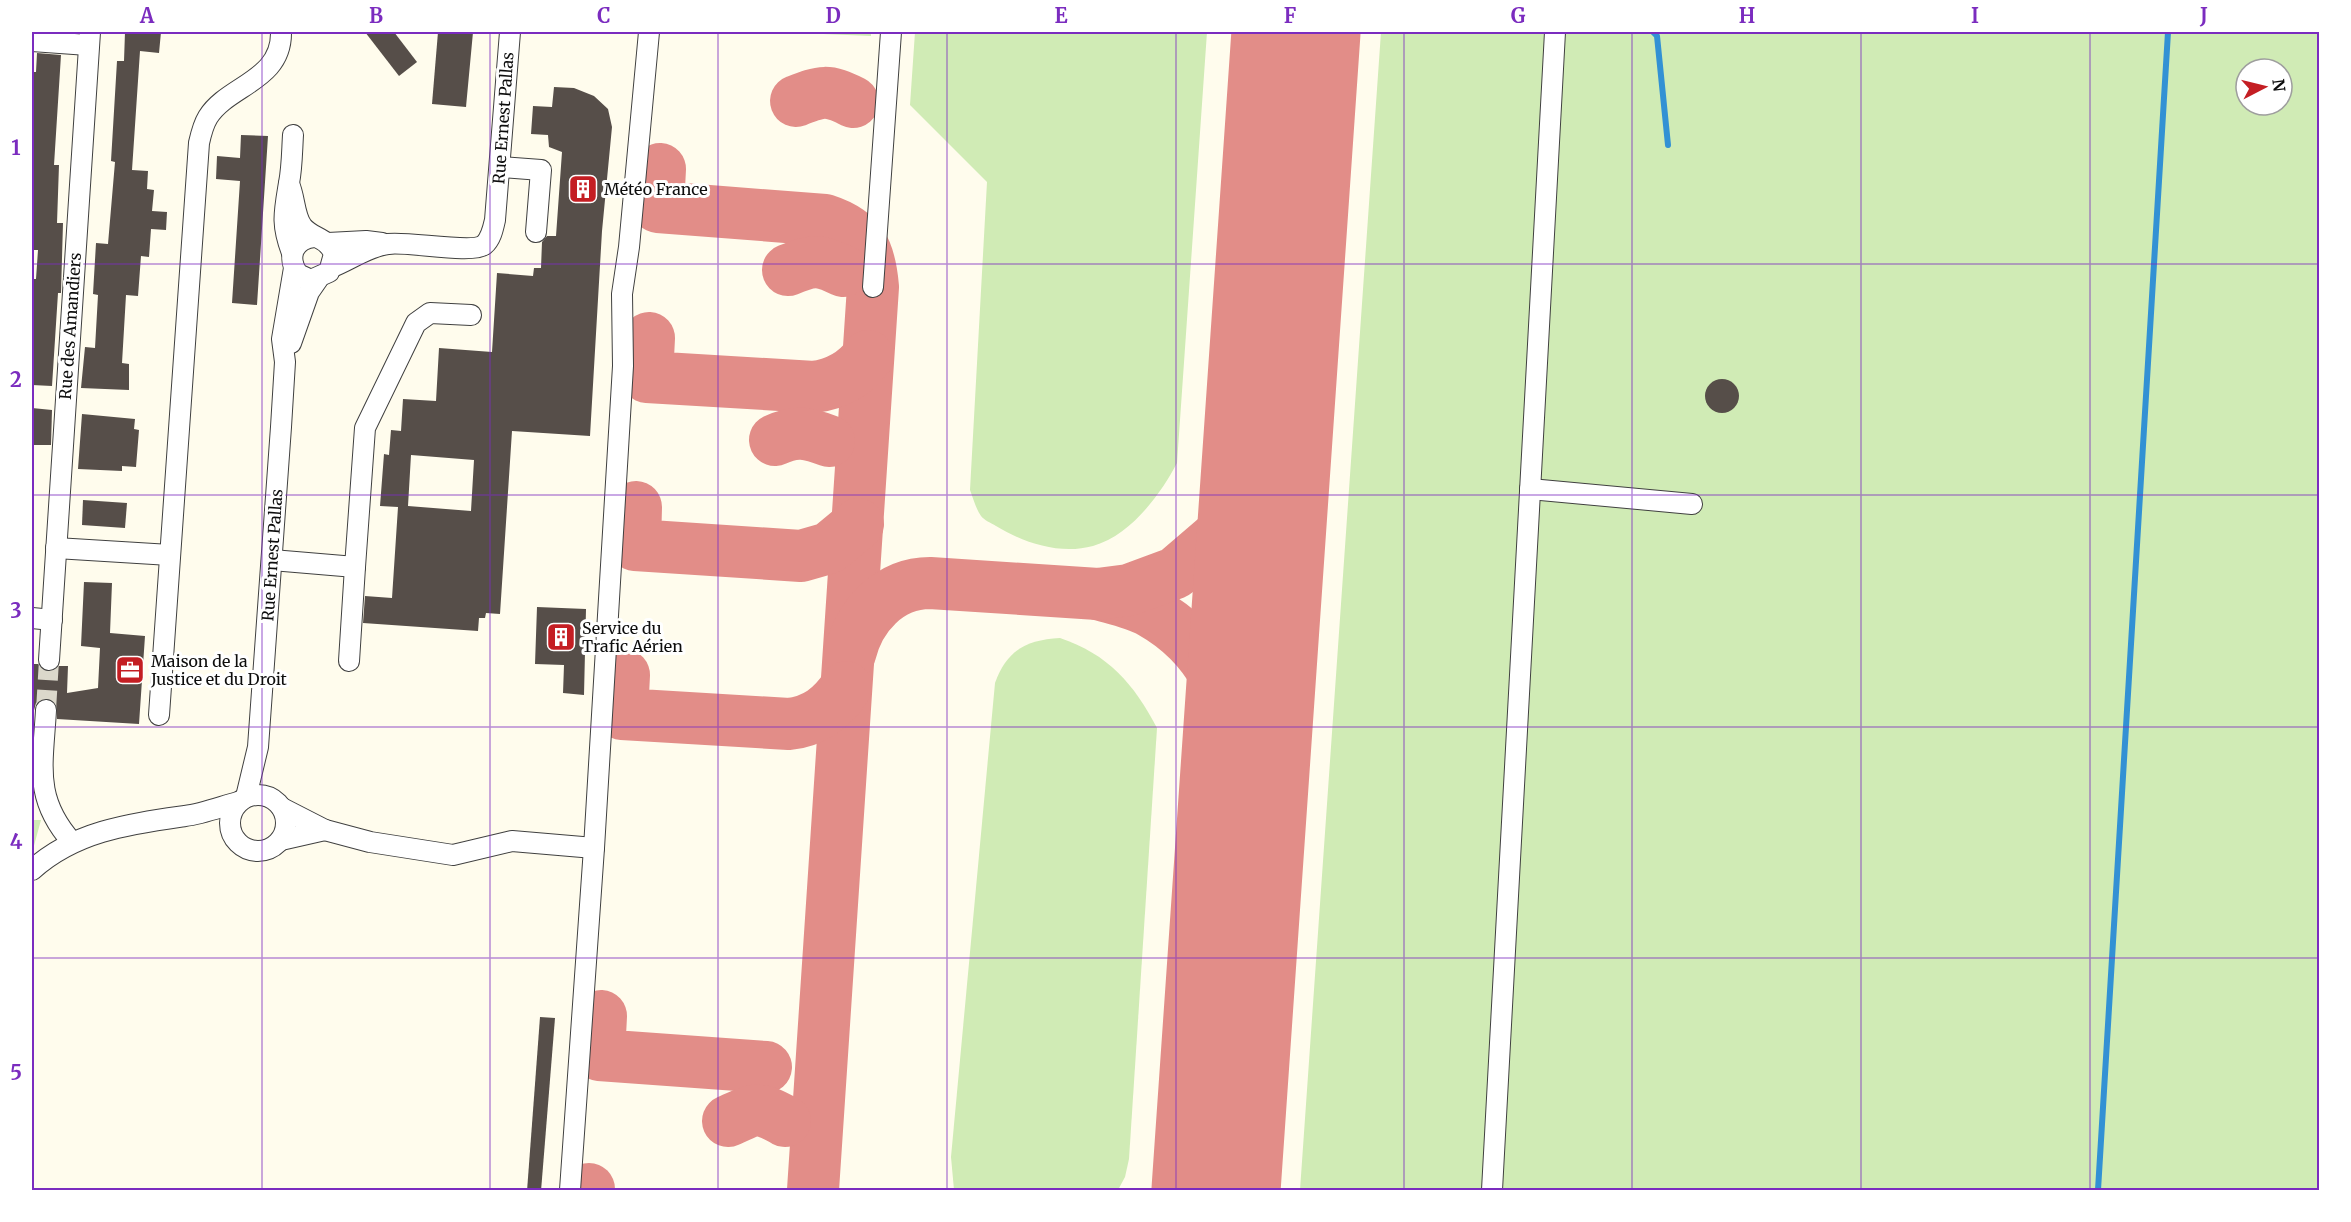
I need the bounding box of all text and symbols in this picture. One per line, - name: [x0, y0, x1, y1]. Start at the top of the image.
- text: A: [139, 3, 155, 28]
- text: B: [369, 3, 383, 28]
- text: C: [597, 3, 611, 28]
- text: D: [825, 3, 841, 28]
- text: E: [1054, 3, 1068, 28]
- text: F: [1284, 3, 1297, 28]
- text: G: [1511, 3, 1526, 28]
- text: H: [1739, 3, 1755, 28]
- text: I: [1971, 3, 1979, 28]
- text: J: [2199, 3, 2208, 28]
- street label: Rue Ernest Pallas: [488, 51, 518, 185]
- north arrow: [2234, 57, 2294, 117]
- text: N: [2268, 78, 2290, 93]
- text: 1: [11, 135, 21, 160]
- building icon: Météo France: [567, 173, 599, 205]
- place label: Météo France: [604, 179, 708, 199]
- street label: Rue des Amandiers: [55, 252, 85, 400]
- text: 2: [10, 367, 22, 392]
- street label: Rue Ernest Pallas: [257, 488, 287, 622]
- text: 3: [10, 598, 22, 623]
- place label: Service du Trafic Aérien: [582, 618, 683, 656]
- building icon: Service du Trafic Aérien: [545, 621, 577, 653]
- place label: Maison de la Justice et du Droit: [150, 651, 288, 689]
- office icon: Maison de la Justice et du Droit: [114, 654, 146, 686]
- text: 4: [10, 829, 23, 854]
- text: 5: [10, 1060, 22, 1085]

